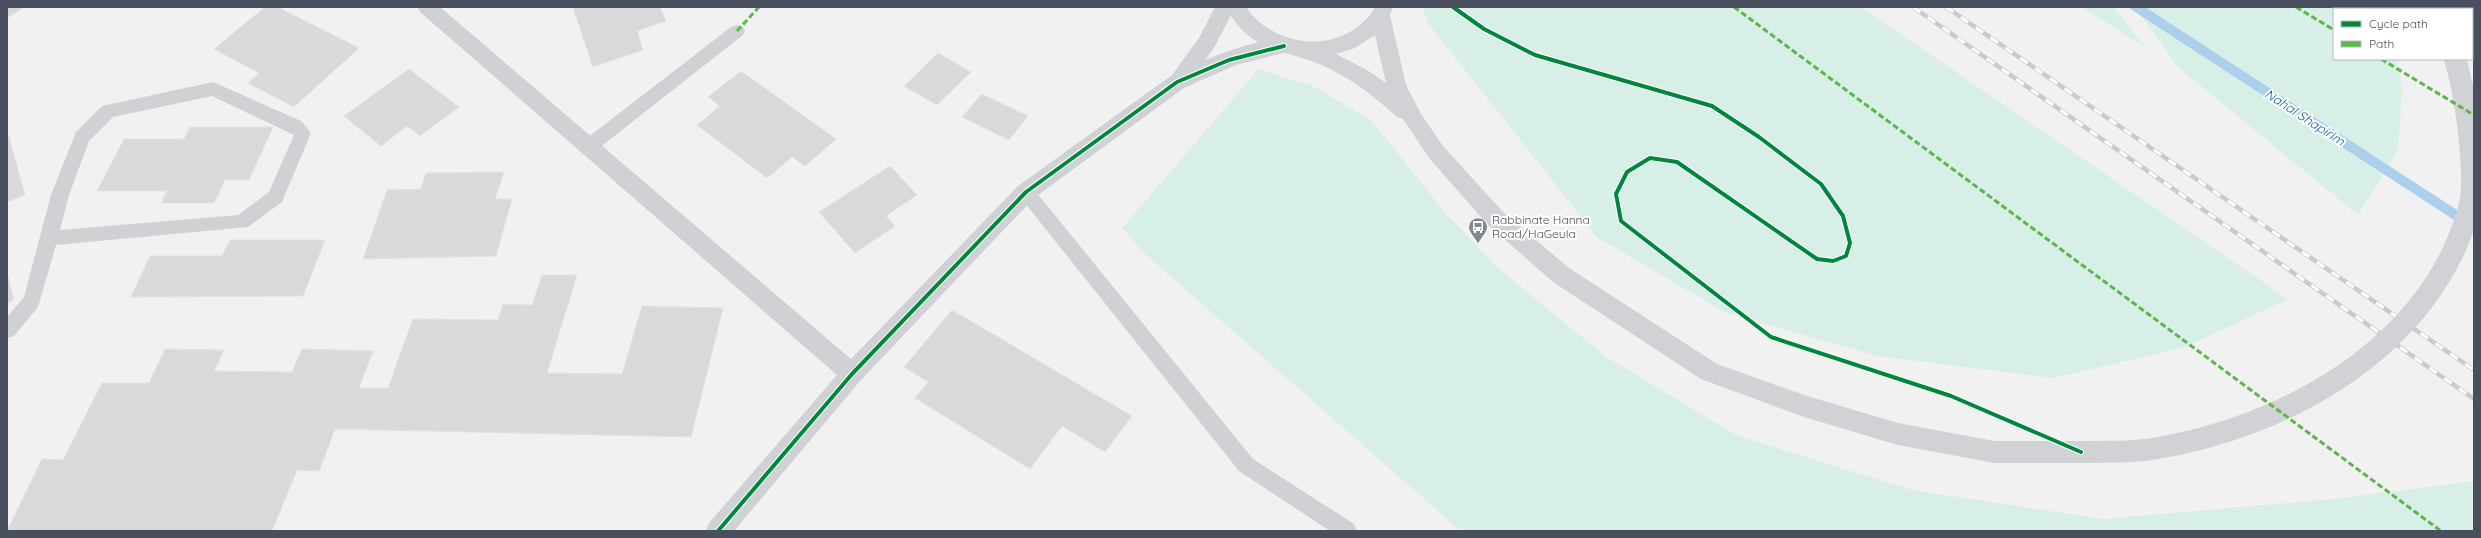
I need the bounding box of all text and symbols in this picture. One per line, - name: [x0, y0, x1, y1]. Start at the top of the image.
- legend: [2333, 8, 2473, 60]
- text: Cycle path: [2369, 16, 2428, 31]
- text: Path: [2369, 36, 2394, 51]
- water label: Nahal Shapirim: [2262, 85, 2349, 149]
- place label: Rabbinate Hanna Road/HaGeula: [1492, 212, 1590, 241]
- bus stop icon: Rabbinate Hanna Road/HaGeula: [1467, 216, 1489, 244]

